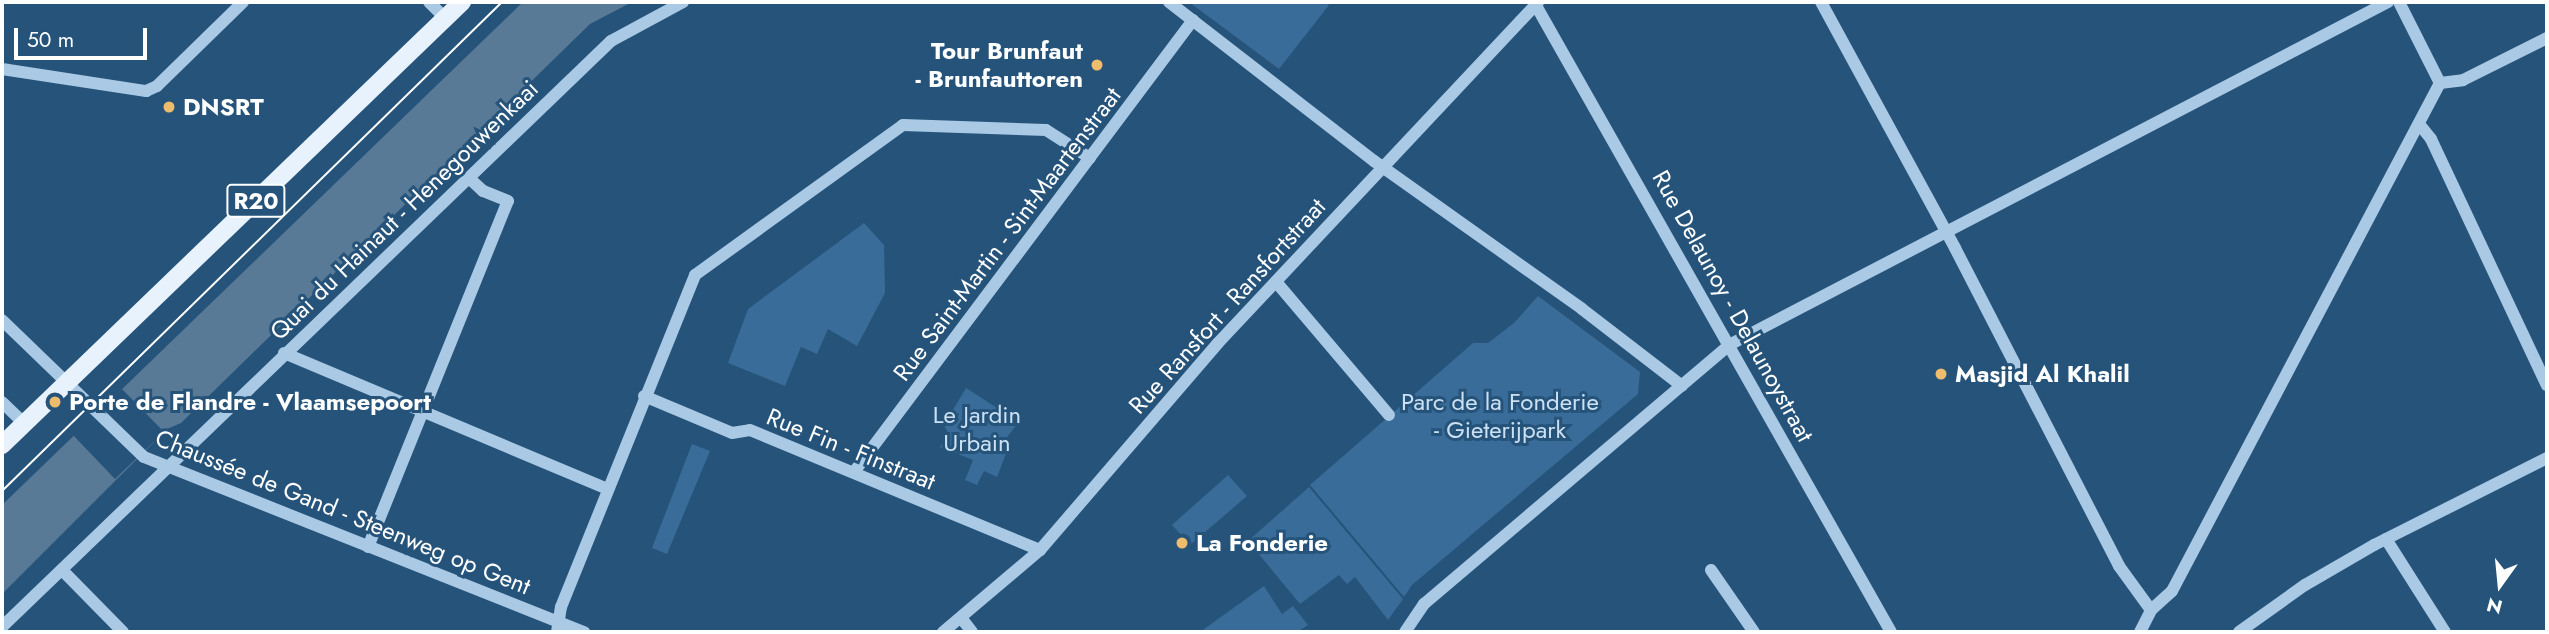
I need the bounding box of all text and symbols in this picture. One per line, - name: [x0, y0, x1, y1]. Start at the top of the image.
- scale bar: [18, 14, 150, 58]
- text: 50 m: [27, 25, 74, 55]
- place label: Tour Brunfaut - Brunfauttoren: [916, 37, 1083, 93]
- marker: Tour Brunfaut - Brunfauttoren: [1089, 57, 1105, 73]
- street label: Quai du Hainaut - Henegouwenkaai: [264, 74, 544, 346]
- street label: Rue Saint-Martin - Sint-Maartenstraat: [887, 82, 1127, 386]
- place label: DNSRT: [183, 93, 264, 121]
- marker: DNSRT: [161, 99, 177, 115]
- street label: Rue Delaunoy - Delaunoystraat: [1646, 165, 1820, 447]
- road number: R20: [226, 182, 286, 220]
- street label: Rue Ransfort - Ransfortstraat: [1123, 192, 1331, 420]
- place label: Masjid Al Khalil: [1955, 360, 2130, 388]
- marker: Masjid Al Khalil: [1933, 366, 1949, 382]
- place label: Porte de Flandre - Vlaamsepoort: [69, 388, 431, 416]
- park label: Parc de la Fonderie - Gieterijpark: [1401, 388, 1599, 444]
- marker: Porte de Flandre - Vlaamsepoort: [47, 394, 63, 410]
- park label: Le Jardin Urbain: [933, 401, 1021, 457]
- street label: Rue Fin - Finstraat: [763, 402, 939, 496]
- street label: Chaussée de Gand - Steenweg op Gent: [151, 423, 535, 601]
- place label: La Fonderie: [1196, 529, 1328, 557]
- marker: La Fonderie: [1174, 535, 1190, 551]
- north arrow: [2465, 550, 2535, 620]
- text: N: [2484, 591, 2505, 621]

